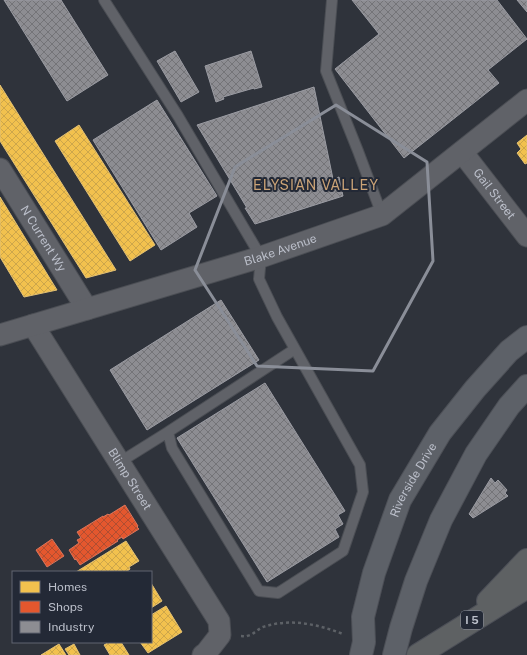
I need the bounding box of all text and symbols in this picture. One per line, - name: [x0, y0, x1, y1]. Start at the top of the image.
- street label: Gail Street: [470, 166, 519, 222]
- district label: ELYSIAN VALLEY: [253, 177, 379, 193]
- street label: N Current Wy: [17, 203, 69, 275]
- street label: Blake Avenue: [242, 231, 319, 269]
- street label: Riverside Drive: [387, 440, 440, 519]
- street label: Blimp Street: [105, 446, 155, 513]
- legend: [12, 571, 152, 643]
- text: Homes: [48, 580, 87, 594]
- text: Shops: [48, 600, 83, 614]
- road number: I 5: [461, 611, 483, 629]
- text: Industry: [48, 620, 95, 634]

